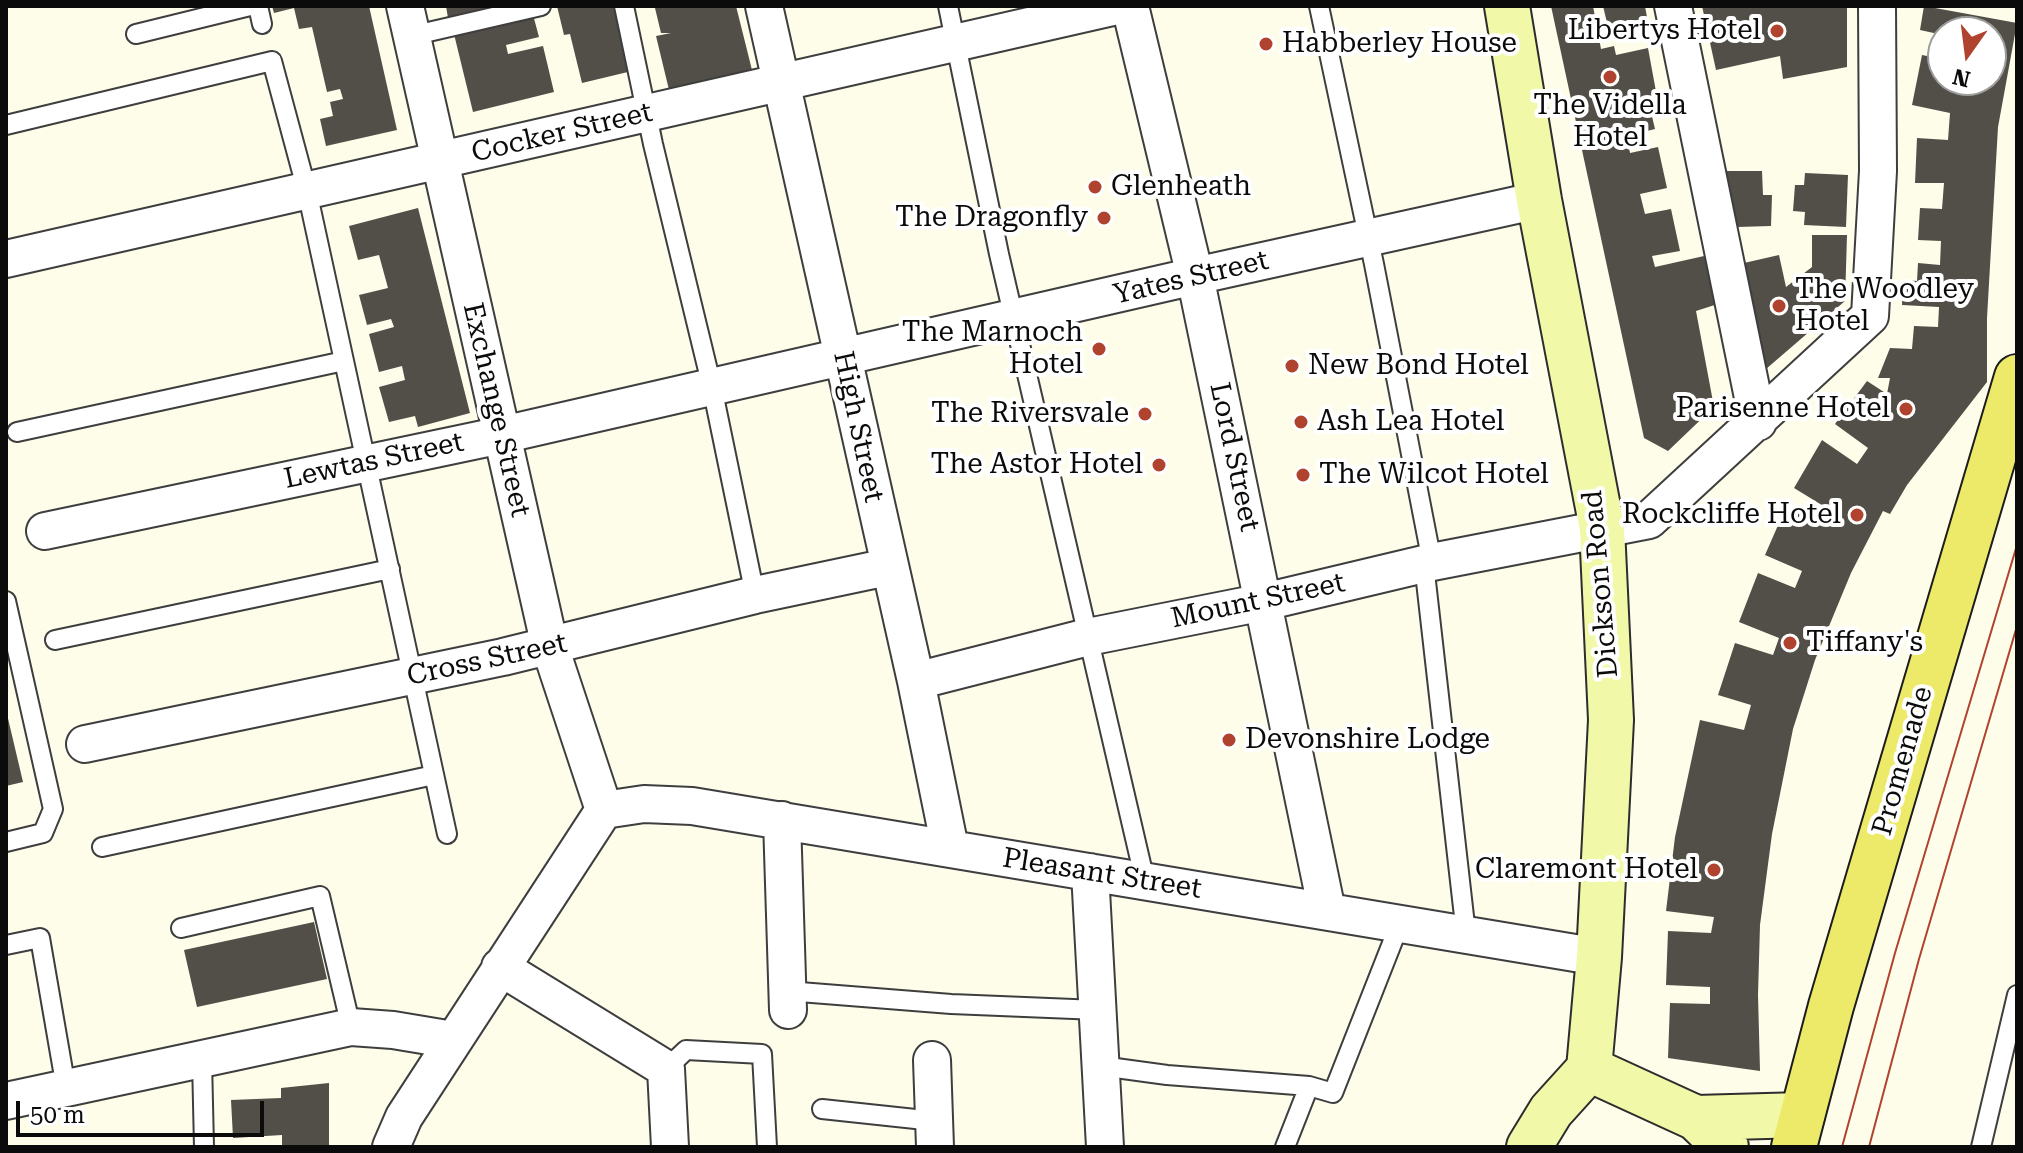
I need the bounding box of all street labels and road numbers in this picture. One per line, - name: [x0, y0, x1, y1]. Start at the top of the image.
- street label: Cocker Street: [468, 96, 656, 170]
- street label: Yates Street: [1110, 244, 1272, 312]
- street label: Exchange Street: [455, 300, 537, 520]
- street label: High Street: [826, 348, 890, 506]
- street label: Lord Street: [1202, 380, 1266, 534]
- street label: Lewtas Street: [281, 426, 467, 496]
- street label: Dickson Road: [1576, 489, 1626, 679]
- street label: Mount Street: [1168, 566, 1348, 636]
- street label: Cross Street: [404, 627, 570, 693]
- street label: Promenade: [1866, 683, 1940, 839]
- street label: Pleasant Street: [1000, 842, 1204, 906]

